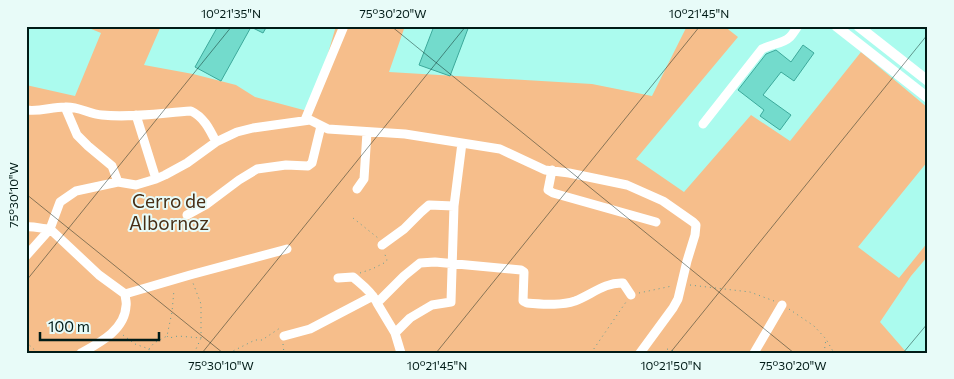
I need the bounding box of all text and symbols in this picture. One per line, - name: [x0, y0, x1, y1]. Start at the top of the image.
- text: 10°21'35"N: [201, 6, 261, 20]
- text: 75°30'20"W: [359, 6, 427, 20]
- text: 10°21'45"N: [669, 6, 729, 20]
- text: 75°30'10"W: [6, 162, 20, 228]
- park label: Cerro de Albornoz: [129, 189, 209, 234]
- scale bar: [40, 309, 159, 341]
- text: 100 m: [48, 317, 90, 335]
- text: 75°30'10"W: [188, 358, 254, 372]
- text: 10°21'45"N: [407, 358, 467, 372]
- text: 10°21'50"N: [640, 358, 702, 372]
- text: 75°30'20"W: [759, 358, 827, 372]

